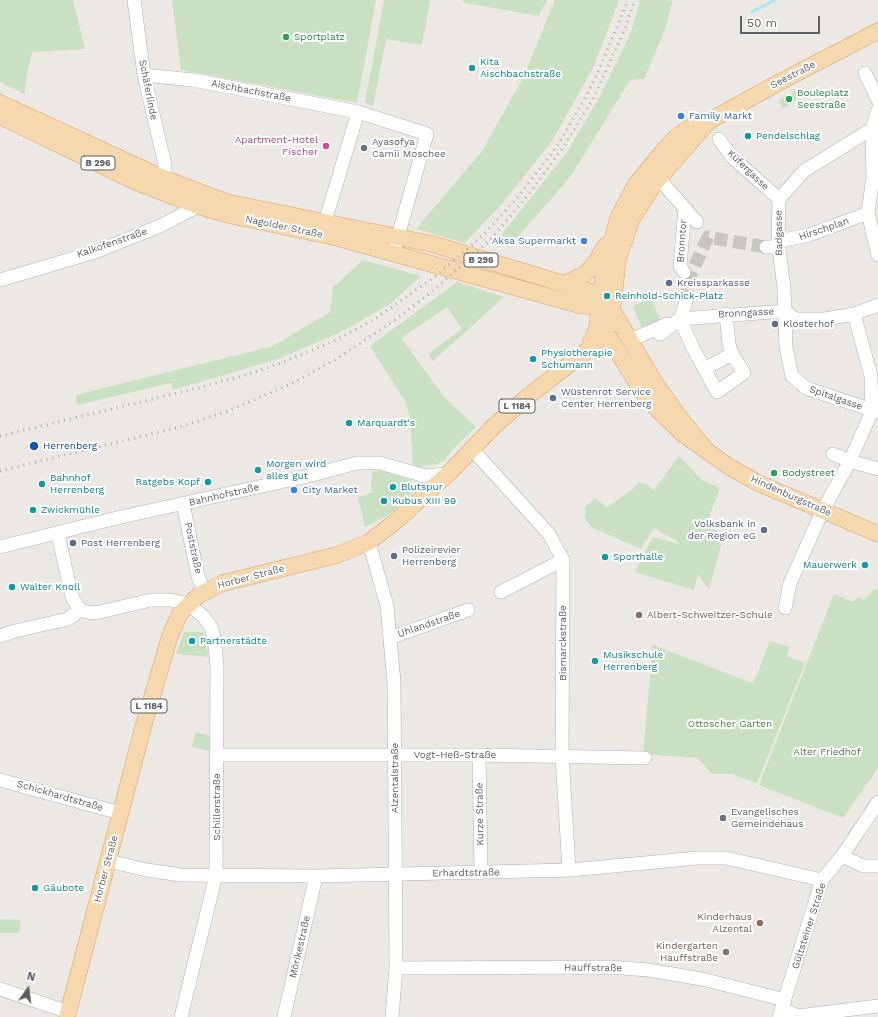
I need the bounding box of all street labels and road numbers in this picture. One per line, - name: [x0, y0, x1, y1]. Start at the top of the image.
- street label: Schäferlinde: [136, 59, 160, 121]
- street label: Seestraße: [768, 59, 818, 91]
- street label: Aischbachstraße: [210, 77, 292, 105]
- street label: Küfergasse: [725, 147, 771, 193]
- road number: B 296: [81, 156, 115, 170]
- street label: Badgasse: [773, 210, 785, 256]
- street label: Nagolder Straße: [244, 213, 324, 241]
- street label: Hirschplan: [797, 215, 851, 243]
- street label: Bronntor: [675, 219, 689, 263]
- street label: Kalkofenstraße: [75, 225, 149, 261]
- road number: B 296: [464, 253, 498, 267]
- street label: Bronngasse: [718, 306, 774, 320]
- street label: Spitalgasse: [808, 383, 864, 413]
- road number: L 1184: [499, 399, 535, 413]
- street label: Hindenburgstraße: [749, 473, 833, 519]
- street label: Bahnhofstraße: [188, 481, 260, 509]
- street label: Poststraße: [182, 521, 204, 575]
- street label: Horber Straße: [216, 562, 286, 592]
- street label: Bismarckstraße: [557, 605, 569, 681]
- street label: Uhlandstraße: [396, 608, 462, 640]
- road number: L 1184: [131, 699, 167, 713]
- street label: Alzentalstraße: [389, 743, 401, 813]
- street label: Vogt-Heß-Straße: [414, 749, 496, 761]
- street label: Schillerstraße: [211, 773, 223, 841]
- street label: Schickhardtstraße: [15, 778, 105, 814]
- street label: Kurze Straße: [473, 782, 487, 846]
- street label: Horber Straße: [91, 834, 121, 904]
- street label: Erhardtstraße: [432, 866, 500, 880]
- street label: Gültsteiner Straße: [789, 881, 829, 971]
- street label: Mörikestraße: [287, 915, 313, 979]
- street label: Hauffstraße: [564, 961, 622, 975]

